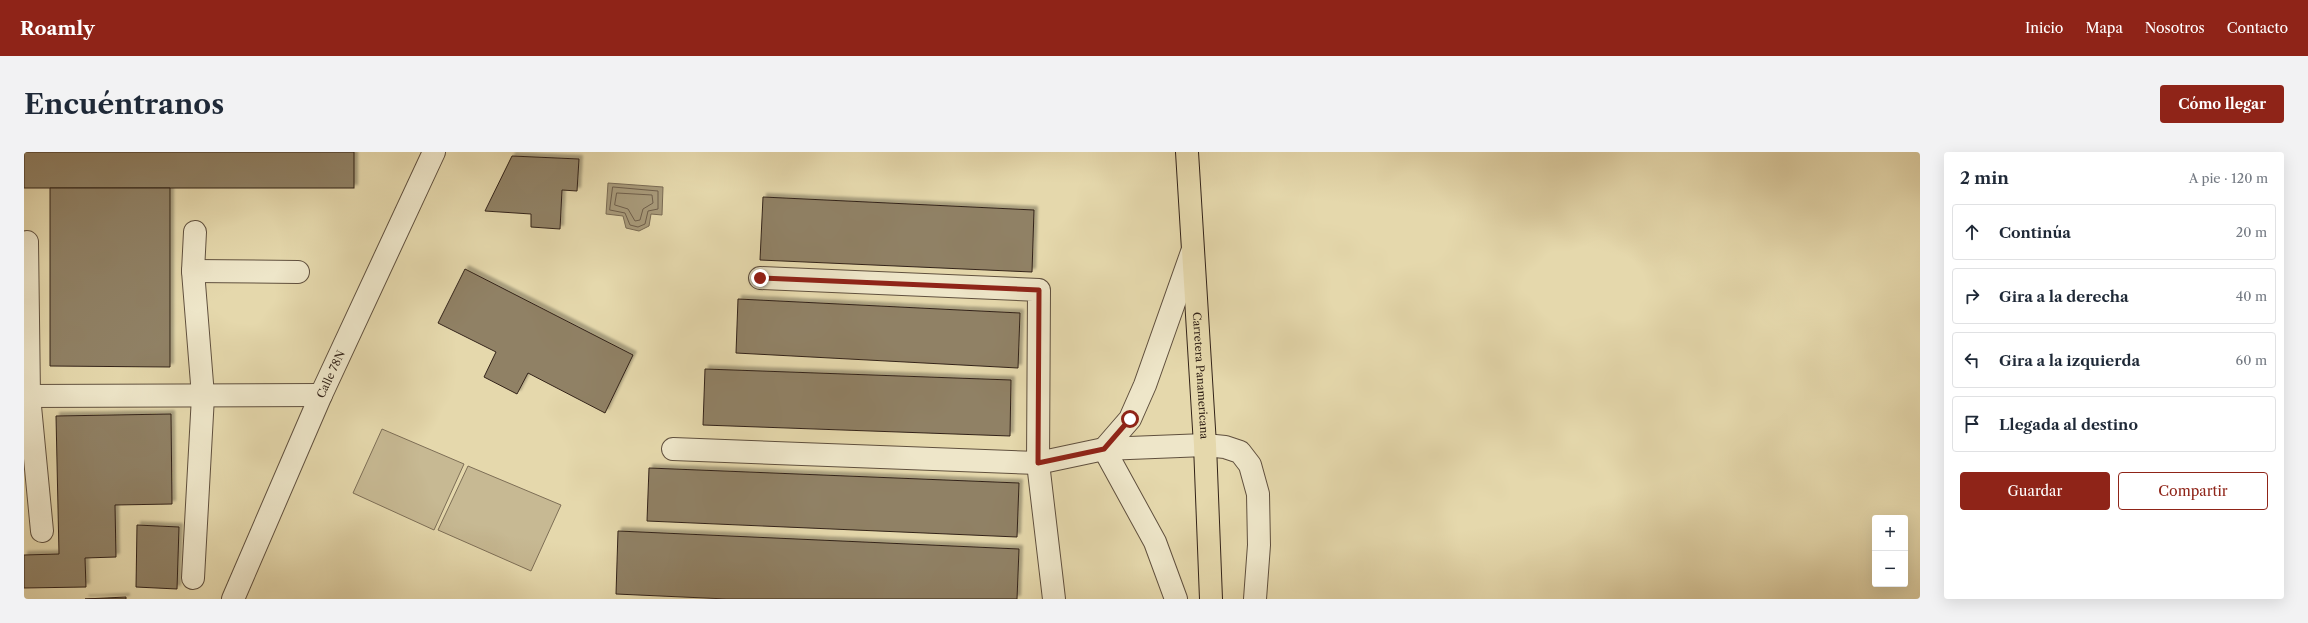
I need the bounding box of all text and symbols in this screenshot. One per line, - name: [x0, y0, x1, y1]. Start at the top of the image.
- text: Roamly: [20, 17, 95, 40]
- text: Inicio: [2025, 19, 2063, 37]
- text: Mapa: [2085, 19, 2123, 37]
- text: Nosotros: [2145, 19, 2205, 37]
- text: Contacto: [2227, 19, 2288, 37]
- button: Cómo llegar: [2160, 85, 2284, 123]
- text: Encuéntranos: [24, 87, 224, 121]
- text: 2 min: [1960, 168, 2009, 188]
- text: A pie · 120 m: [2189, 170, 2268, 186]
- icon: ahead: [1961, 221, 1983, 243]
- text: Continúa: [1999, 223, 2071, 242]
- text: 20 m: [2236, 224, 2267, 240]
- route end: [751, 269, 769, 287]
- icon: right: [1961, 285, 1983, 307]
- text: Gira a la derecha: [1999, 287, 2129, 306]
- text: 40 m: [2236, 288, 2267, 304]
- street label: Carretera Panamericana: [1190, 312, 1212, 440]
- street label: Calle 78N: [314, 348, 348, 400]
- icon: left: [1961, 349, 1983, 371]
- text: Gira a la izquierda: [1999, 351, 2140, 370]
- text: 60 m: [2236, 352, 2267, 368]
- route start: [1121, 410, 1139, 428]
- icon: arrive: [1961, 413, 1983, 435]
- text: Llegada al destino: [1999, 415, 2138, 434]
- button: Guardar: [1960, 472, 2110, 510]
- button: Compartir: [2118, 472, 2268, 510]
- map controls: [1872, 515, 1908, 587]
- button: +: [1872, 515, 1908, 551]
- button: −: [1872, 551, 1908, 587]

